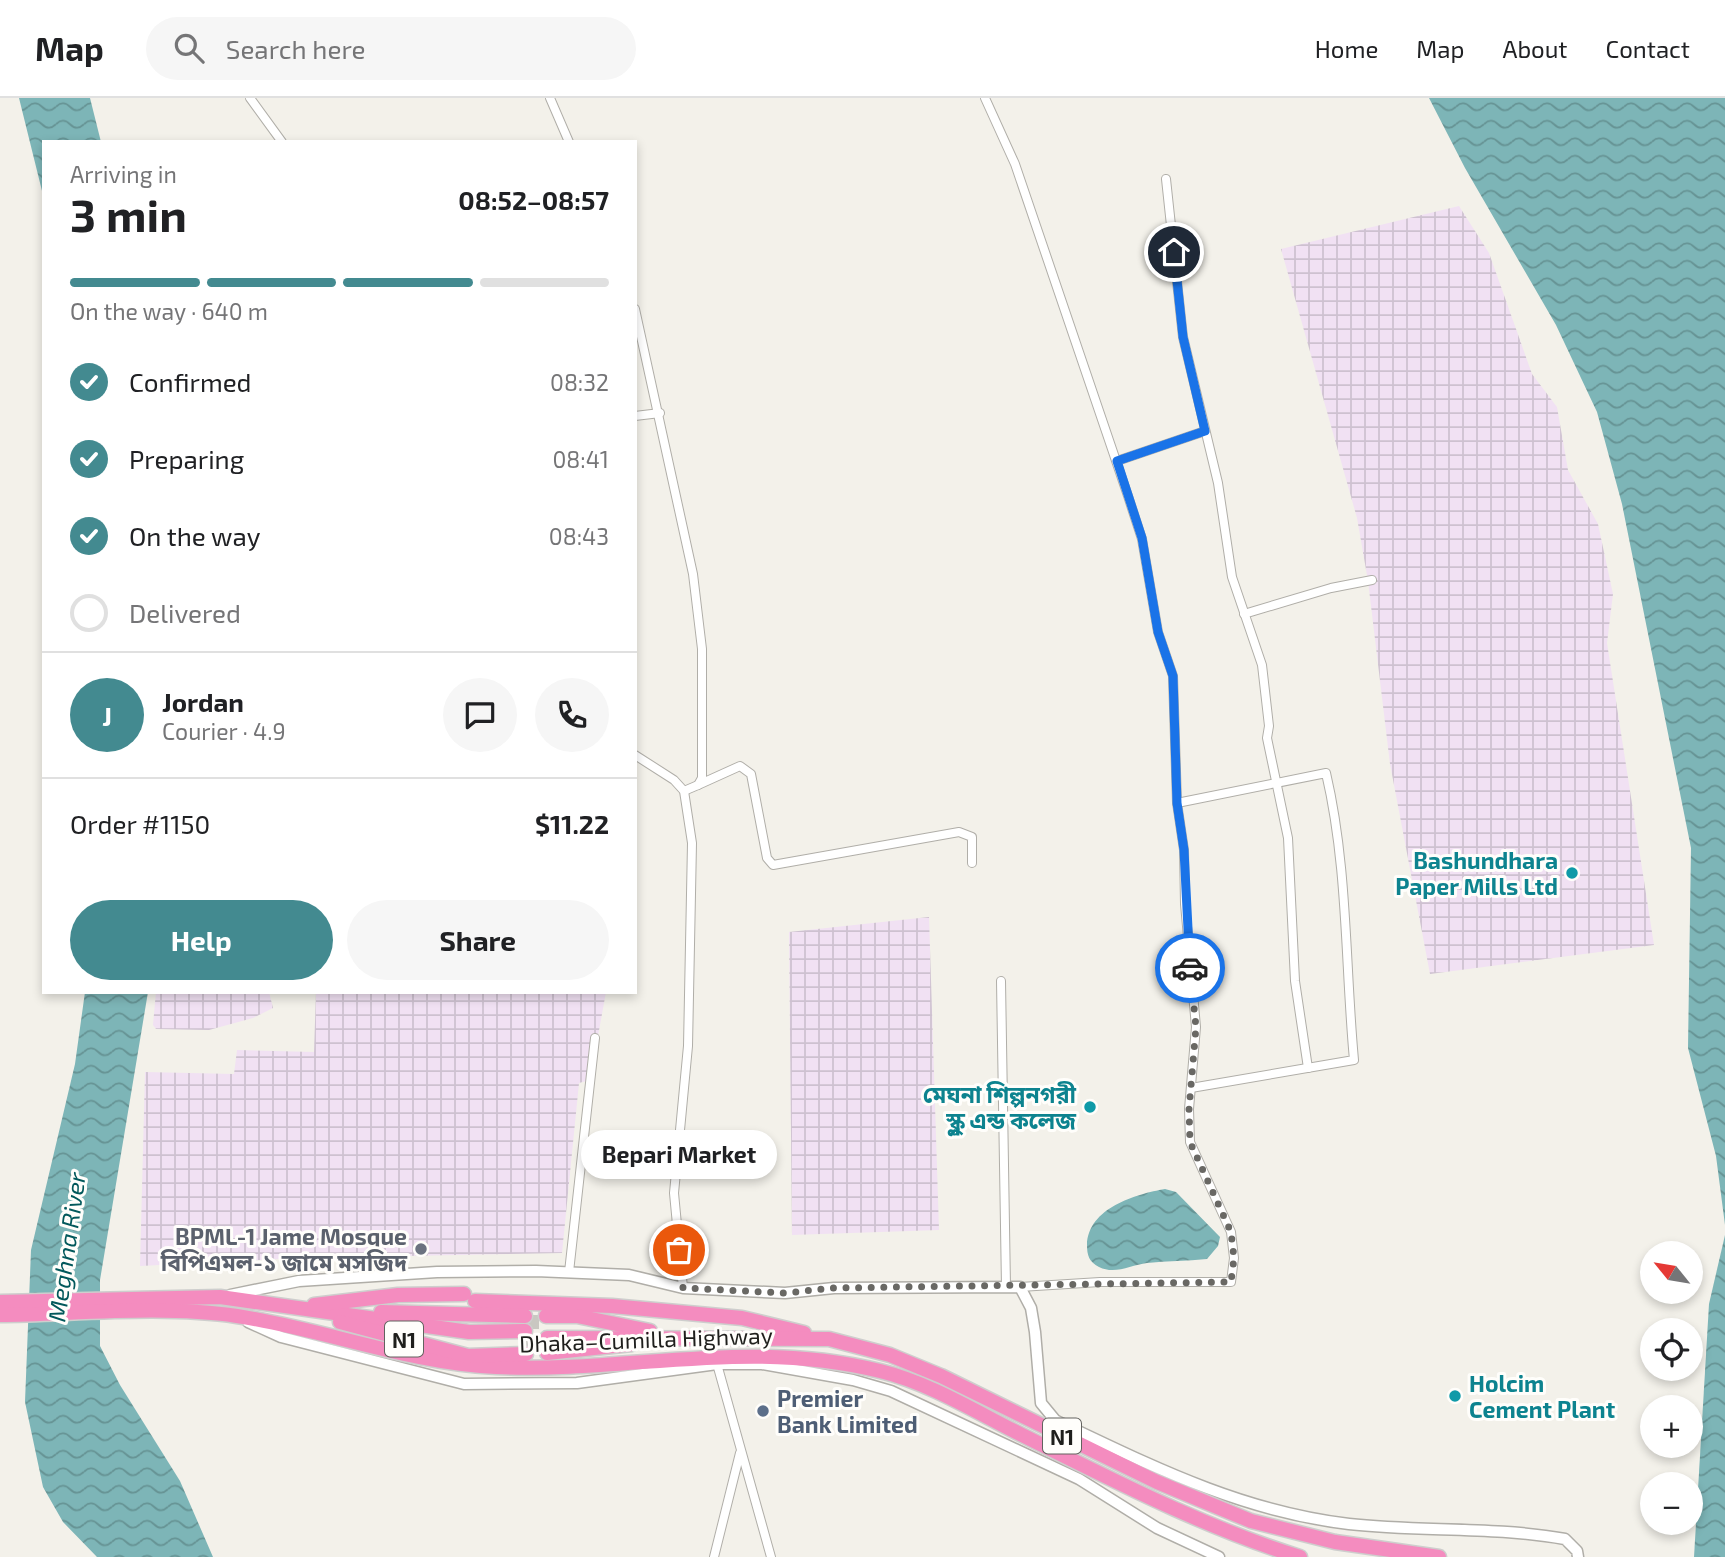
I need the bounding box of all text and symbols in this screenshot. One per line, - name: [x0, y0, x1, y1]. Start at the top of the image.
- search box: [146, 17, 636, 80]
- text: Map: [35, 28, 104, 68]
- icon: search: [170, 29, 208, 67]
- text: Search here: [226, 33, 365, 64]
- text: Home: [1315, 34, 1378, 63]
- text: Map: [1416, 34, 1464, 63]
- text: About: [1502, 34, 1568, 63]
- text: Contact: [1606, 34, 1690, 63]
- text: Arriving in: [70, 160, 177, 188]
- text: 08:52–08:57: [458, 184, 609, 215]
- text: 3 min: [70, 186, 187, 241]
- pin: [1144, 222, 1204, 282]
- icon: home: [1155, 233, 1193, 271]
- text: On the way · 640 m: [70, 297, 268, 325]
- icon: check: [70, 363, 108, 401]
- text: Confirmed: [129, 366, 252, 397]
- text: 08:32: [550, 368, 609, 396]
- icon: check: [70, 440, 108, 478]
- text: Preparing: [129, 443, 244, 474]
- text: 08:41: [552, 445, 609, 473]
- icon: check: [70, 517, 108, 555]
- text: On the way: [129, 520, 260, 551]
- text: 08:43: [549, 522, 609, 550]
- text: Delivered: [129, 597, 241, 628]
- button: chat: [443, 678, 517, 752]
- button: phone: [535, 678, 609, 752]
- text: Jordan: [162, 686, 244, 717]
- text: J: [102, 700, 112, 731]
- text: Courier · 4.9: [162, 717, 286, 745]
- text: Order #1150: [70, 808, 210, 839]
- text: $11.22: [535, 808, 609, 839]
- place label: Bashundhara Paper Mills Ltd: [1395, 846, 1558, 900]
- marker: Bashundhara Paper Mills Ltd: [1564, 865, 1580, 881]
- button: Help: [70, 900, 333, 980]
- button: Share: [347, 900, 609, 980]
- courier: [1155, 933, 1225, 1003]
- icon: car: [1171, 949, 1209, 987]
- place label: মেঘনা শিল্পনগরী স্কুল এন্ড কলেজ: [923, 1080, 1077, 1137]
- marker: মেঘনা শিল্পনগরী স্কুল এন্ড কলেজ: [1082, 1099, 1098, 1115]
- callout: Bepari Market: [581, 1131, 777, 1180]
- text: Bepari Market: [602, 1140, 756, 1168]
- water label: Meghna River: [41, 1170, 91, 1324]
- pin: [649, 1220, 709, 1280]
- place label: BPML-1 Jame Mosque বিপিএমল-১ জামে মসজিদ: [160, 1222, 408, 1276]
- icon: bag: [660, 1231, 698, 1269]
- marker: BPML-1 Jame Mosque বিপিএমল-১ জামে মসজিদ: [413, 1241, 429, 1257]
- north arrow: [1640, 1241, 1703, 1304]
- map controls: [1640, 1241, 1703, 1535]
- button: locate: [1640, 1318, 1703, 1381]
- street label: Dhaka–Cumilla Highway: [519, 1321, 773, 1357]
- road number: N1: [385, 1322, 423, 1356]
- place label: Holcim Cement Plant: [1469, 1369, 1615, 1423]
- place label: Premier Bank Limited: [777, 1384, 918, 1438]
- marker: Holcim Cement Plant: [1447, 1388, 1463, 1404]
- button: +: [1640, 1395, 1703, 1458]
- marker: Premier Bank Limited: [755, 1403, 771, 1419]
- road number: N1: [1043, 1418, 1081, 1454]
- button: −: [1640, 1472, 1703, 1535]

